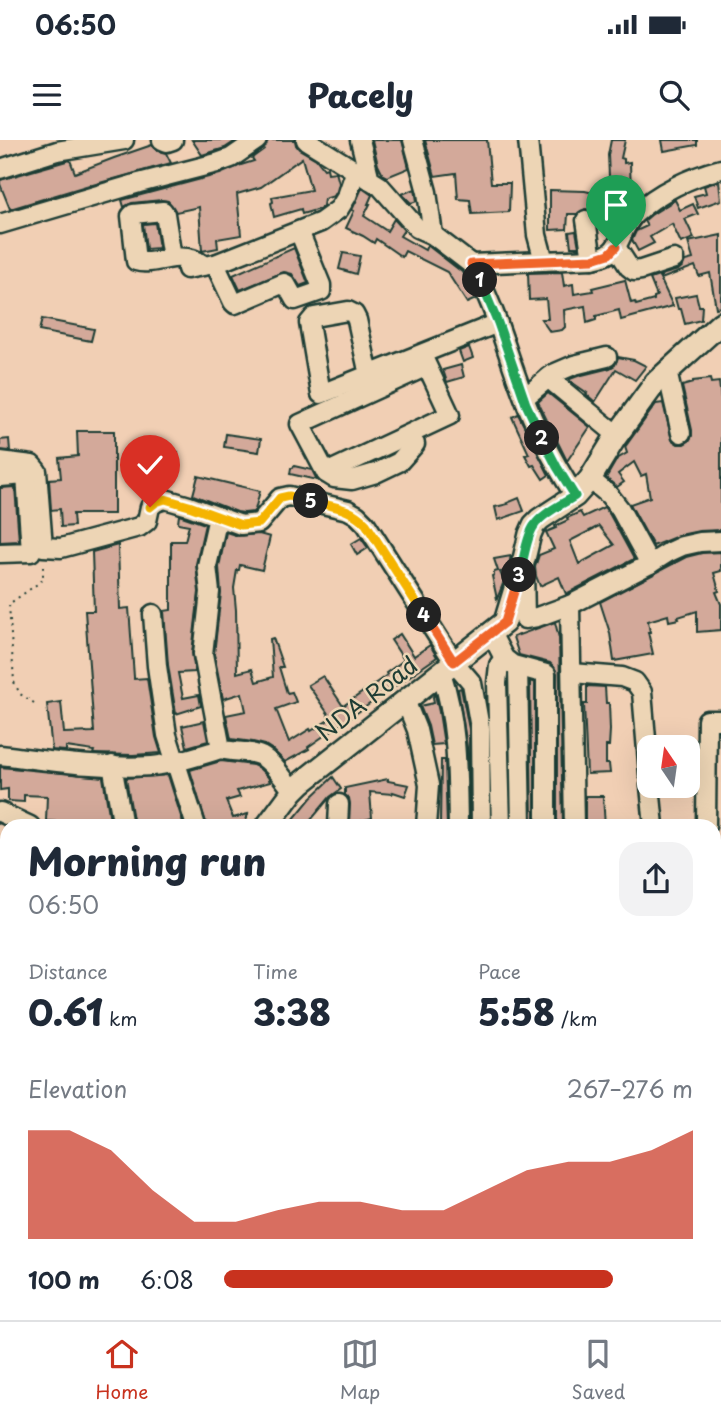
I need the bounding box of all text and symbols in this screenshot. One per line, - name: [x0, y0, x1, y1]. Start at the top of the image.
- text: 06:50: [35, 5, 116, 44]
- text: Pacely: [307, 71, 414, 119]
- icon: menu: [28, 76, 66, 114]
- icon: search: [655, 76, 693, 114]
- pin: [586, 175, 646, 247]
- icon: arrive: [597, 186, 635, 224]
- pin: 1: [462, 262, 498, 298]
- text: 1: [475, 265, 484, 293]
- pin: 2: [524, 420, 560, 456]
- text: 2: [535, 423, 548, 451]
- pin: [120, 435, 180, 507]
- icon: check: [131, 446, 169, 484]
- pin: 5: [294, 484, 328, 518]
- text: 5: [304, 486, 317, 514]
- pin: 3: [502, 558, 536, 592]
- text: 3: [512, 560, 525, 588]
- pin: 4: [406, 598, 442, 632]
- text: 4: [417, 600, 430, 628]
- street label: NDA Road: [307, 647, 425, 749]
- north arrow: [637, 735, 700, 798]
- map controls: [637, 735, 700, 798]
- text: Morning run: [28, 832, 266, 889]
- button: share: [619, 842, 693, 916]
- text: 06:50: [28, 887, 99, 922]
- text: Distance: [28, 957, 108, 985]
- text: Time: [253, 957, 298, 985]
- text: Pace: [478, 957, 521, 985]
- text: 0.61: [28, 985, 103, 1038]
- text: 3:38: [253, 985, 331, 1038]
- text: 5:58: [478, 985, 555, 1038]
- text: km: [103, 1004, 138, 1032]
- text: /km: [555, 1004, 597, 1032]
- text: Elevation: [28, 1071, 127, 1106]
- text: 267–276 m: [567, 1071, 693, 1106]
- text: 100 m: [28, 1262, 100, 1297]
- text: 6:08: [140, 1262, 194, 1297]
- tab: Home: [96, 1335, 148, 1405]
- tab: Map: [340, 1335, 380, 1405]
- tab: Saved: [571, 1335, 625, 1405]

